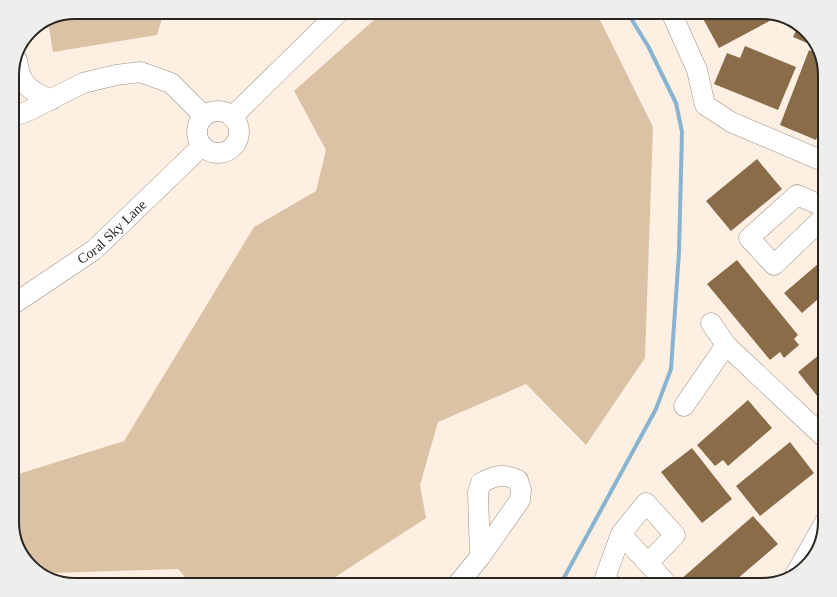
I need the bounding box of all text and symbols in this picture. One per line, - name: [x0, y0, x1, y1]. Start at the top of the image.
- street label: Coral Sky Lane: [75, 197, 149, 267]

